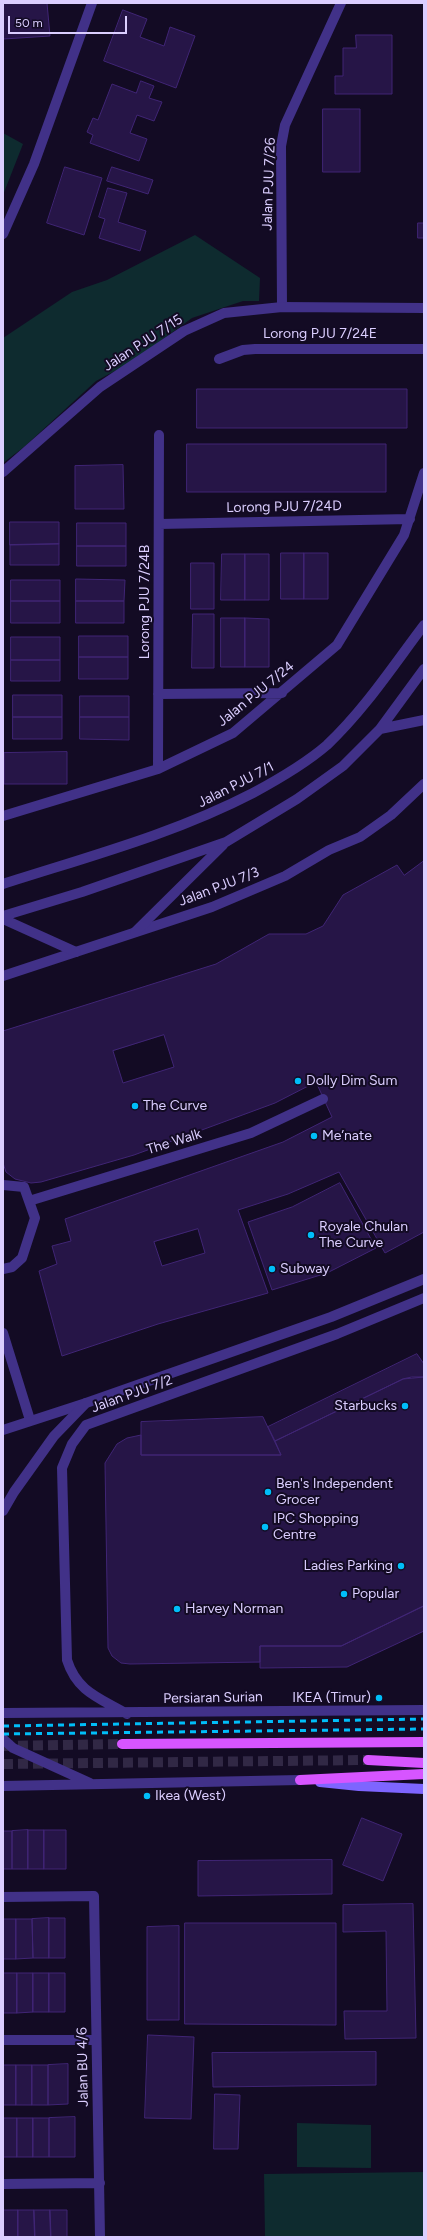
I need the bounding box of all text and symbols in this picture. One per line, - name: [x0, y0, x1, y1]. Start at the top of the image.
- scale bar: [10, 8, 129, 34]
- text: 50 m: [15, 16, 43, 30]
- street label: Jalan PJU 7/26: [259, 137, 279, 231]
- street label: Jalan PJU 7/15: [100, 311, 186, 375]
- street label: Lorong PJU 7/24E: [263, 326, 377, 342]
- street label: Lorong PJU 7/24D: [226, 498, 342, 516]
- street label: Lorong PJU 7/24B: [137, 545, 153, 659]
- street label: Jalan PJU 7/24: [214, 658, 298, 730]
- street label: Jalan PJU 7/1: [195, 759, 277, 811]
- street label: Jalan PJU 7/3: [176, 864, 262, 910]
- place label: Dolly Dim Sum: [306, 1073, 397, 1089]
- marker: Dolly Dim Sum: [293, 1076, 303, 1086]
- place label: The Curve: [143, 1098, 207, 1114]
- marker: The Curve: [130, 1101, 140, 1111]
- street label: The Walk: [145, 1126, 203, 1158]
- place label: Me’nate: [322, 1128, 372, 1144]
- marker: Me’nate: [309, 1131, 319, 1141]
- place label: Royale Chulan The Curve: [319, 1219, 408, 1252]
- marker: Royale Chulan The Curve: [306, 1230, 316, 1240]
- place label: Subway: [280, 1261, 330, 1277]
- marker: Subway: [267, 1264, 277, 1274]
- street label: Jalan PJU 7/2: [89, 1372, 175, 1416]
- place label: Starbucks: [334, 1398, 397, 1414]
- marker: Starbucks: [400, 1401, 410, 1411]
- place label: Ben's Independent Grocer: [276, 1476, 393, 1508]
- marker: Ben's Independent Grocer: [263, 1487, 273, 1497]
- place label: IPC Shopping Centre: [273, 1511, 359, 1544]
- marker: IPC Shopping Centre: [260, 1522, 270, 1532]
- place label: Ladies Parking: [304, 1558, 393, 1574]
- marker: Ladies Parking: [396, 1561, 406, 1571]
- place label: Popular: [352, 1586, 399, 1602]
- marker: Popular: [339, 1589, 349, 1599]
- place label: Harvey Norman: [185, 1601, 283, 1617]
- marker: Harvey Norman: [172, 1604, 182, 1614]
- street label: Persiaran Surian: [163, 1689, 263, 1707]
- place label: IKEA (Timur): [292, 1690, 371, 1706]
- marker: IKEA (Timur): [374, 1693, 384, 1703]
- place label: Ikea (West): [155, 1788, 226, 1804]
- marker: Ikea (West): [142, 1791, 152, 1801]
- street label: Jalan BU 4/6: [74, 2027, 92, 2107]

